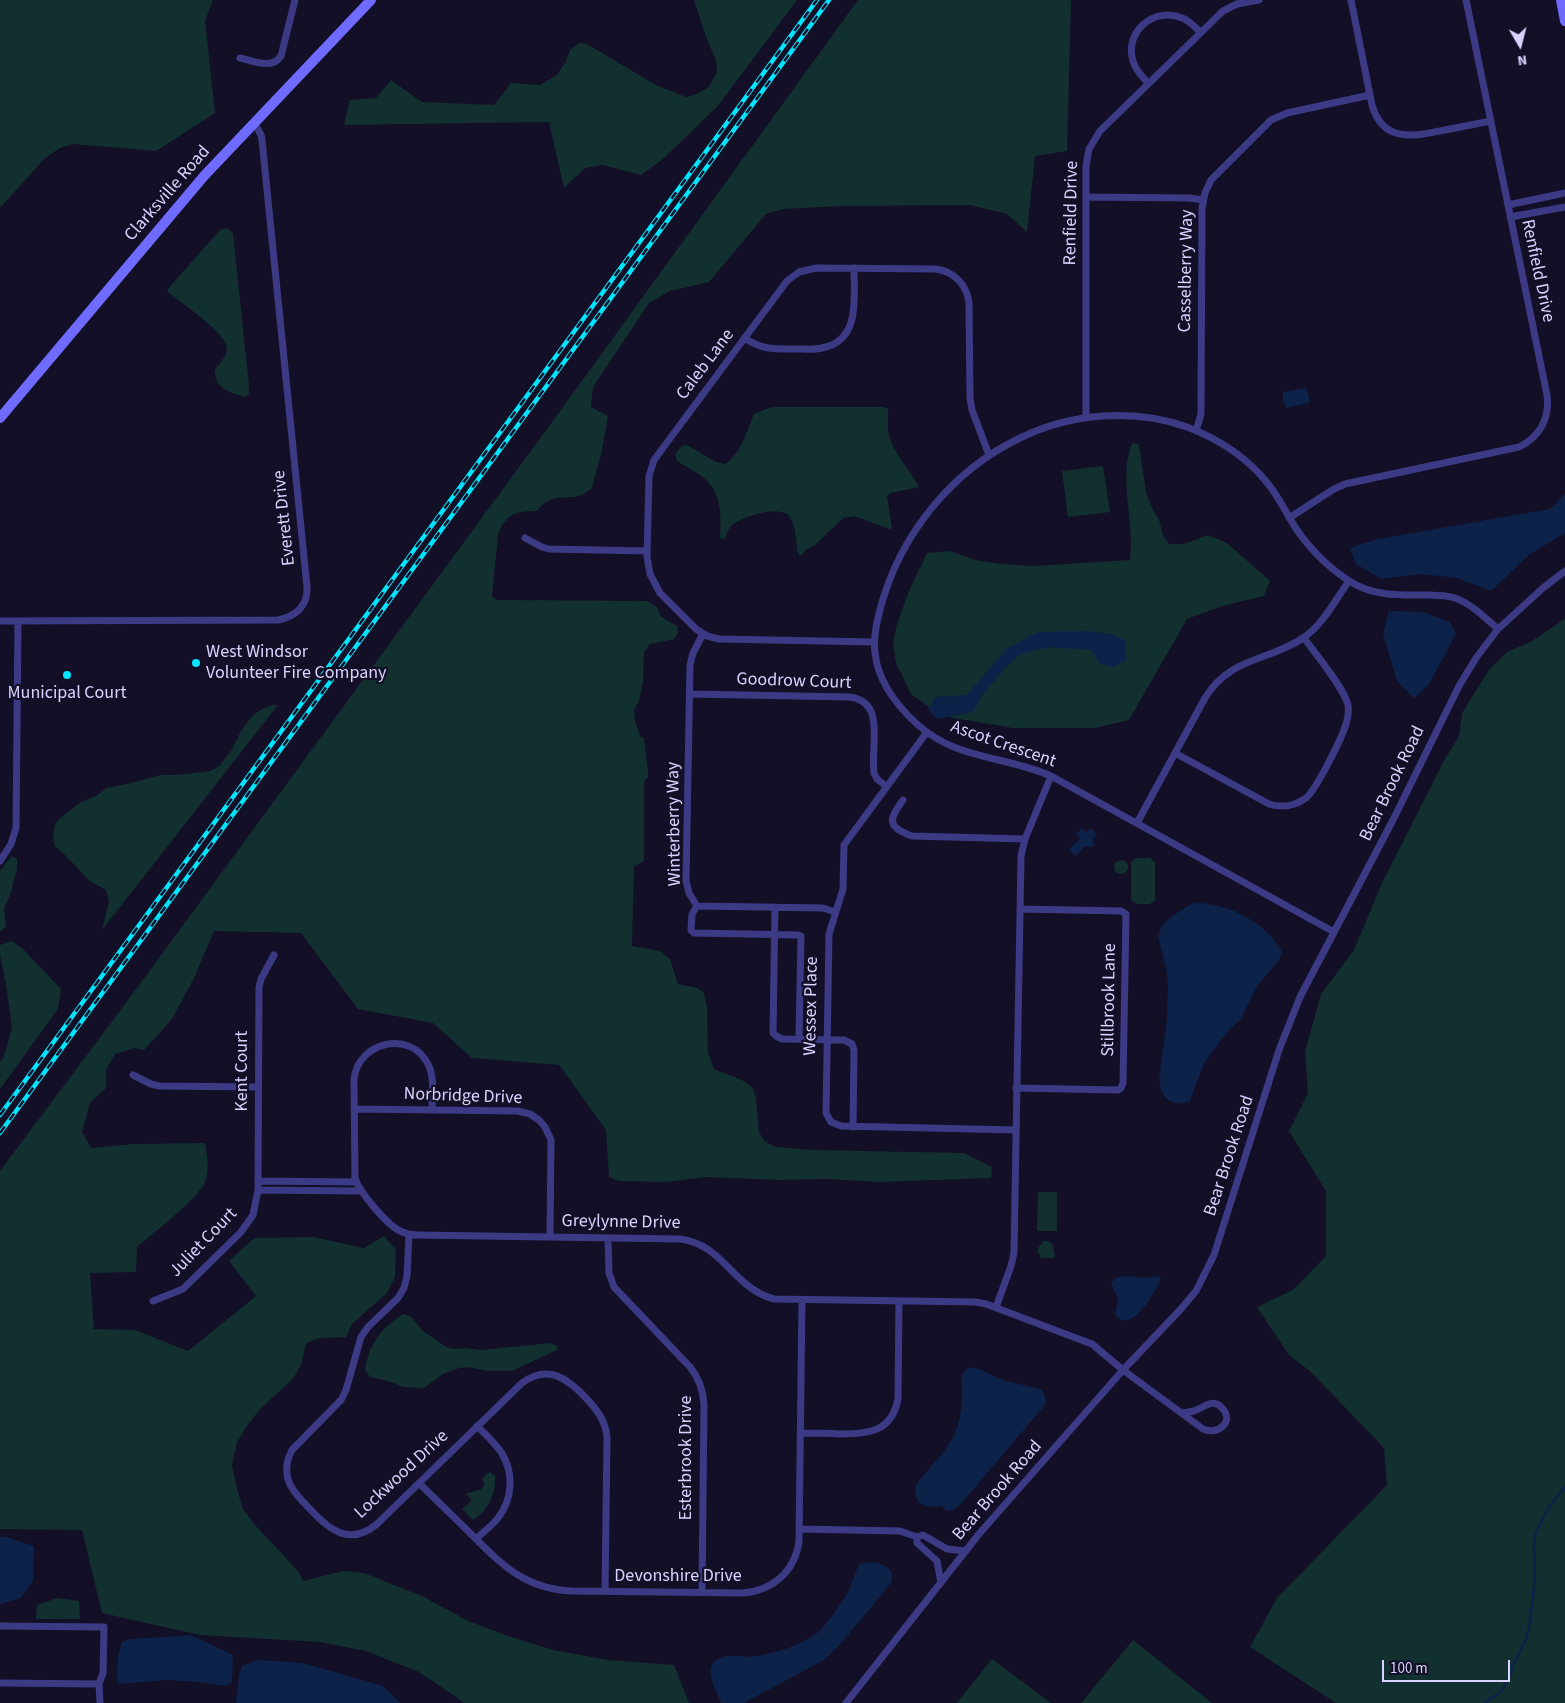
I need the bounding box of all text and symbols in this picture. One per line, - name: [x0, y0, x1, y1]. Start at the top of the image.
- north arrow: [1495, 20, 1545, 70]
- text: N: [1516, 49, 1528, 70]
- street label: Clarksville Road: [121, 142, 215, 246]
- street label: Renfield Drive: [1060, 160, 1084, 266]
- street label: Casselberry Way: [1175, 209, 1199, 333]
- street label: Renfield Drive: [1516, 218, 1558, 324]
- street label: Caleb Lane: [672, 325, 740, 405]
- street label: Everett Drive: [269, 469, 301, 567]
- place label: West Windsor Volunteer Fire Company: [206, 642, 386, 684]
- marker: West Windsor Volunteer Fire Company: [190, 657, 202, 669]
- marker: Municipal Court: [61, 669, 73, 681]
- street label: Goodrow Court: [736, 669, 852, 695]
- place label: Municipal Court: [8, 683, 126, 705]
- street label: Ascot Crescent: [947, 717, 1059, 773]
- street label: Bear Brook Road: [1356, 723, 1430, 845]
- street label: Winterberry Way: [663, 762, 687, 886]
- street label: Stillbrook Lane: [1098, 943, 1122, 1057]
- street label: Wessex Place: [800, 956, 824, 1056]
- street label: Kent Court: [232, 1031, 254, 1111]
- street label: Norbridge Drive: [403, 1084, 523, 1110]
- street label: Bear Brook Road: [1200, 1093, 1260, 1219]
- street label: Juliet Court: [166, 1204, 242, 1282]
- street label: Greylynne Drive: [561, 1211, 681, 1235]
- street label: Esterbrook Drive: [676, 1396, 698, 1520]
- street label: Lockwood Drive: [351, 1426, 453, 1524]
- street label: Bear Brook Road: [949, 1437, 1047, 1545]
- street label: Devonshire Drive: [614, 1566, 742, 1588]
- scale bar: [1385, 1650, 1512, 1682]
- text: 100 m: [1390, 1658, 1428, 1679]

